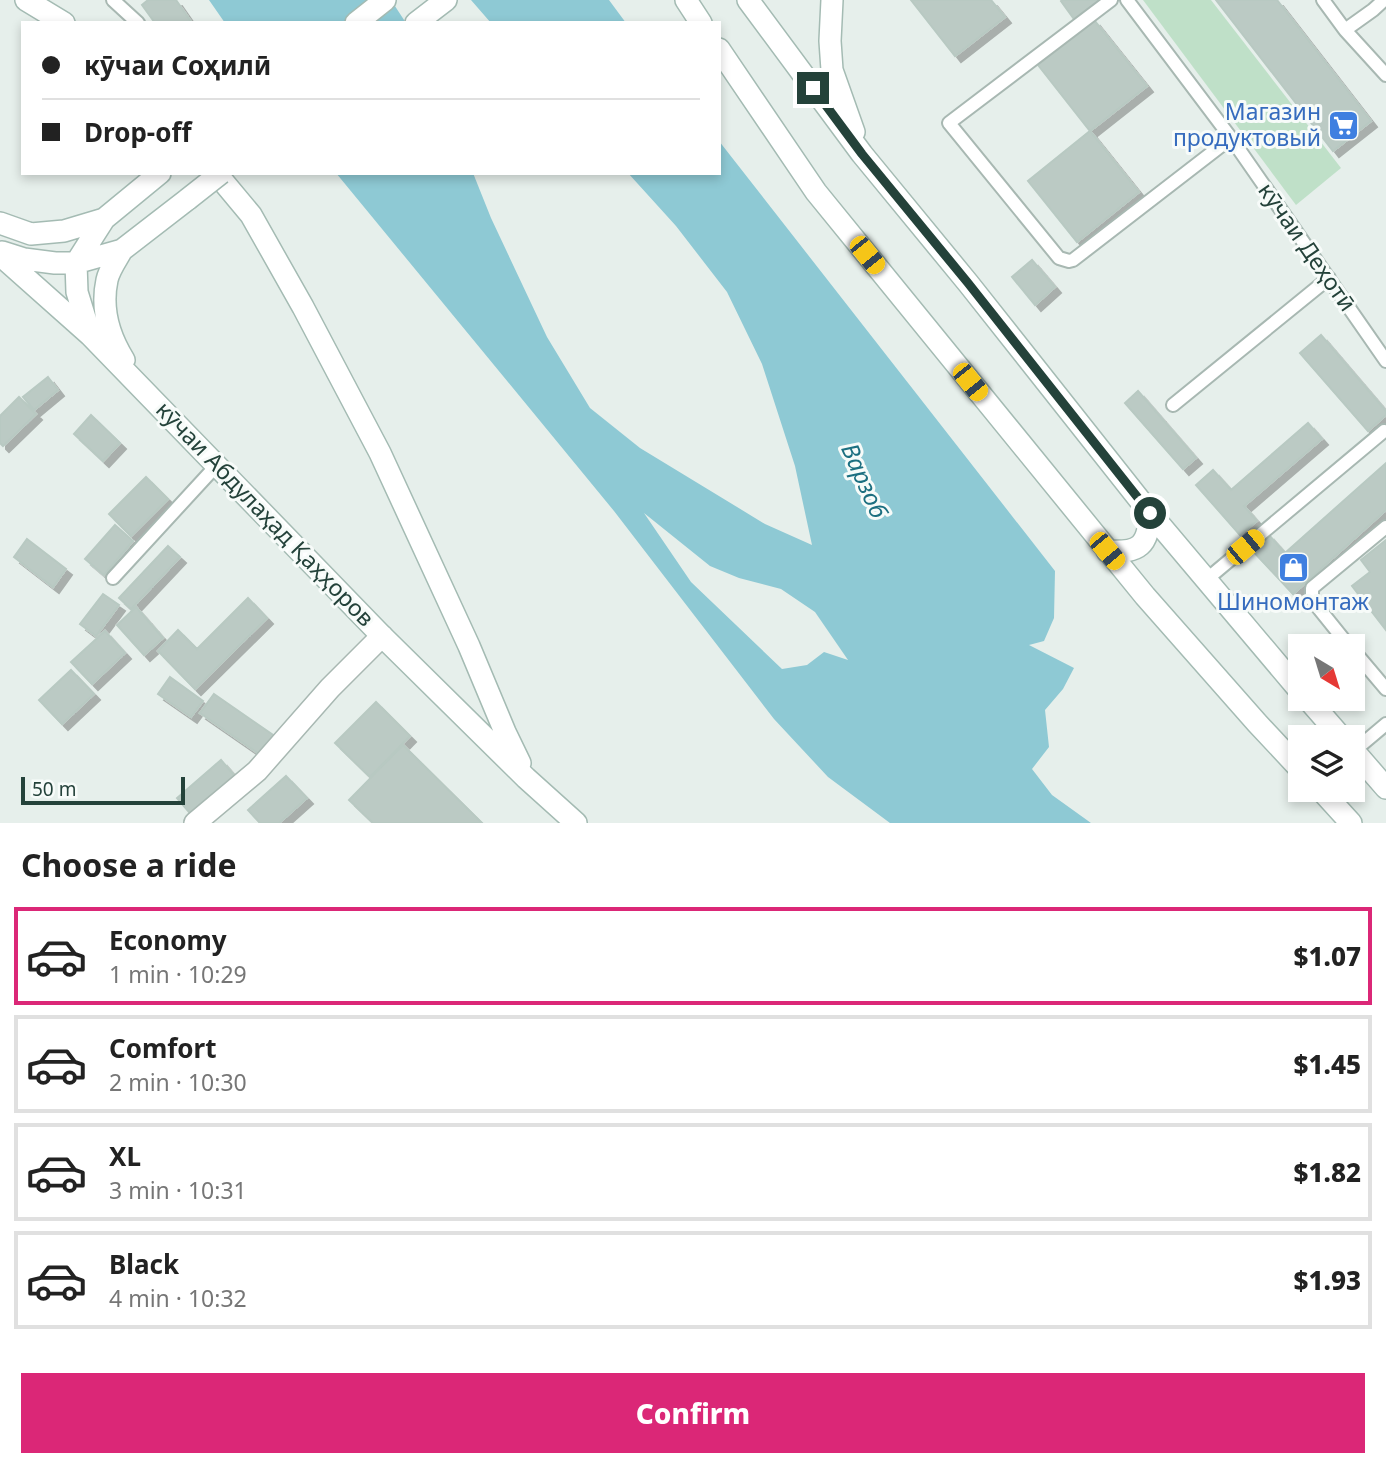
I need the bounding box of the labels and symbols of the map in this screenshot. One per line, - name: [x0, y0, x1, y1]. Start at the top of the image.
- route end: [797, 72, 829, 104]
- place label: Магазин продуктовый: [1173, 95, 1321, 153]
- supermarket icon: Магазин продуктовый: [1327, 108, 1361, 142]
- street label: кӯчаи Деҳотӣ: [1252, 176, 1364, 317]
- car: [846, 232, 889, 278]
- car: [949, 359, 992, 405]
- street label: кӯчаи Абдулаҳад Қаҳҳоров: [149, 394, 382, 633]
- water label: Варзоб: [834, 438, 897, 524]
- route start: [1134, 497, 1166, 529]
- car: [1223, 525, 1268, 569]
- car: [1086, 528, 1129, 574]
- shop icon: Шиномонтаж: [1276, 551, 1310, 585]
- place label: Шиномонтаж: [1217, 585, 1369, 617]
- north arrow: [1288, 634, 1365, 710]
- scale bar: [21, 774, 186, 806]

